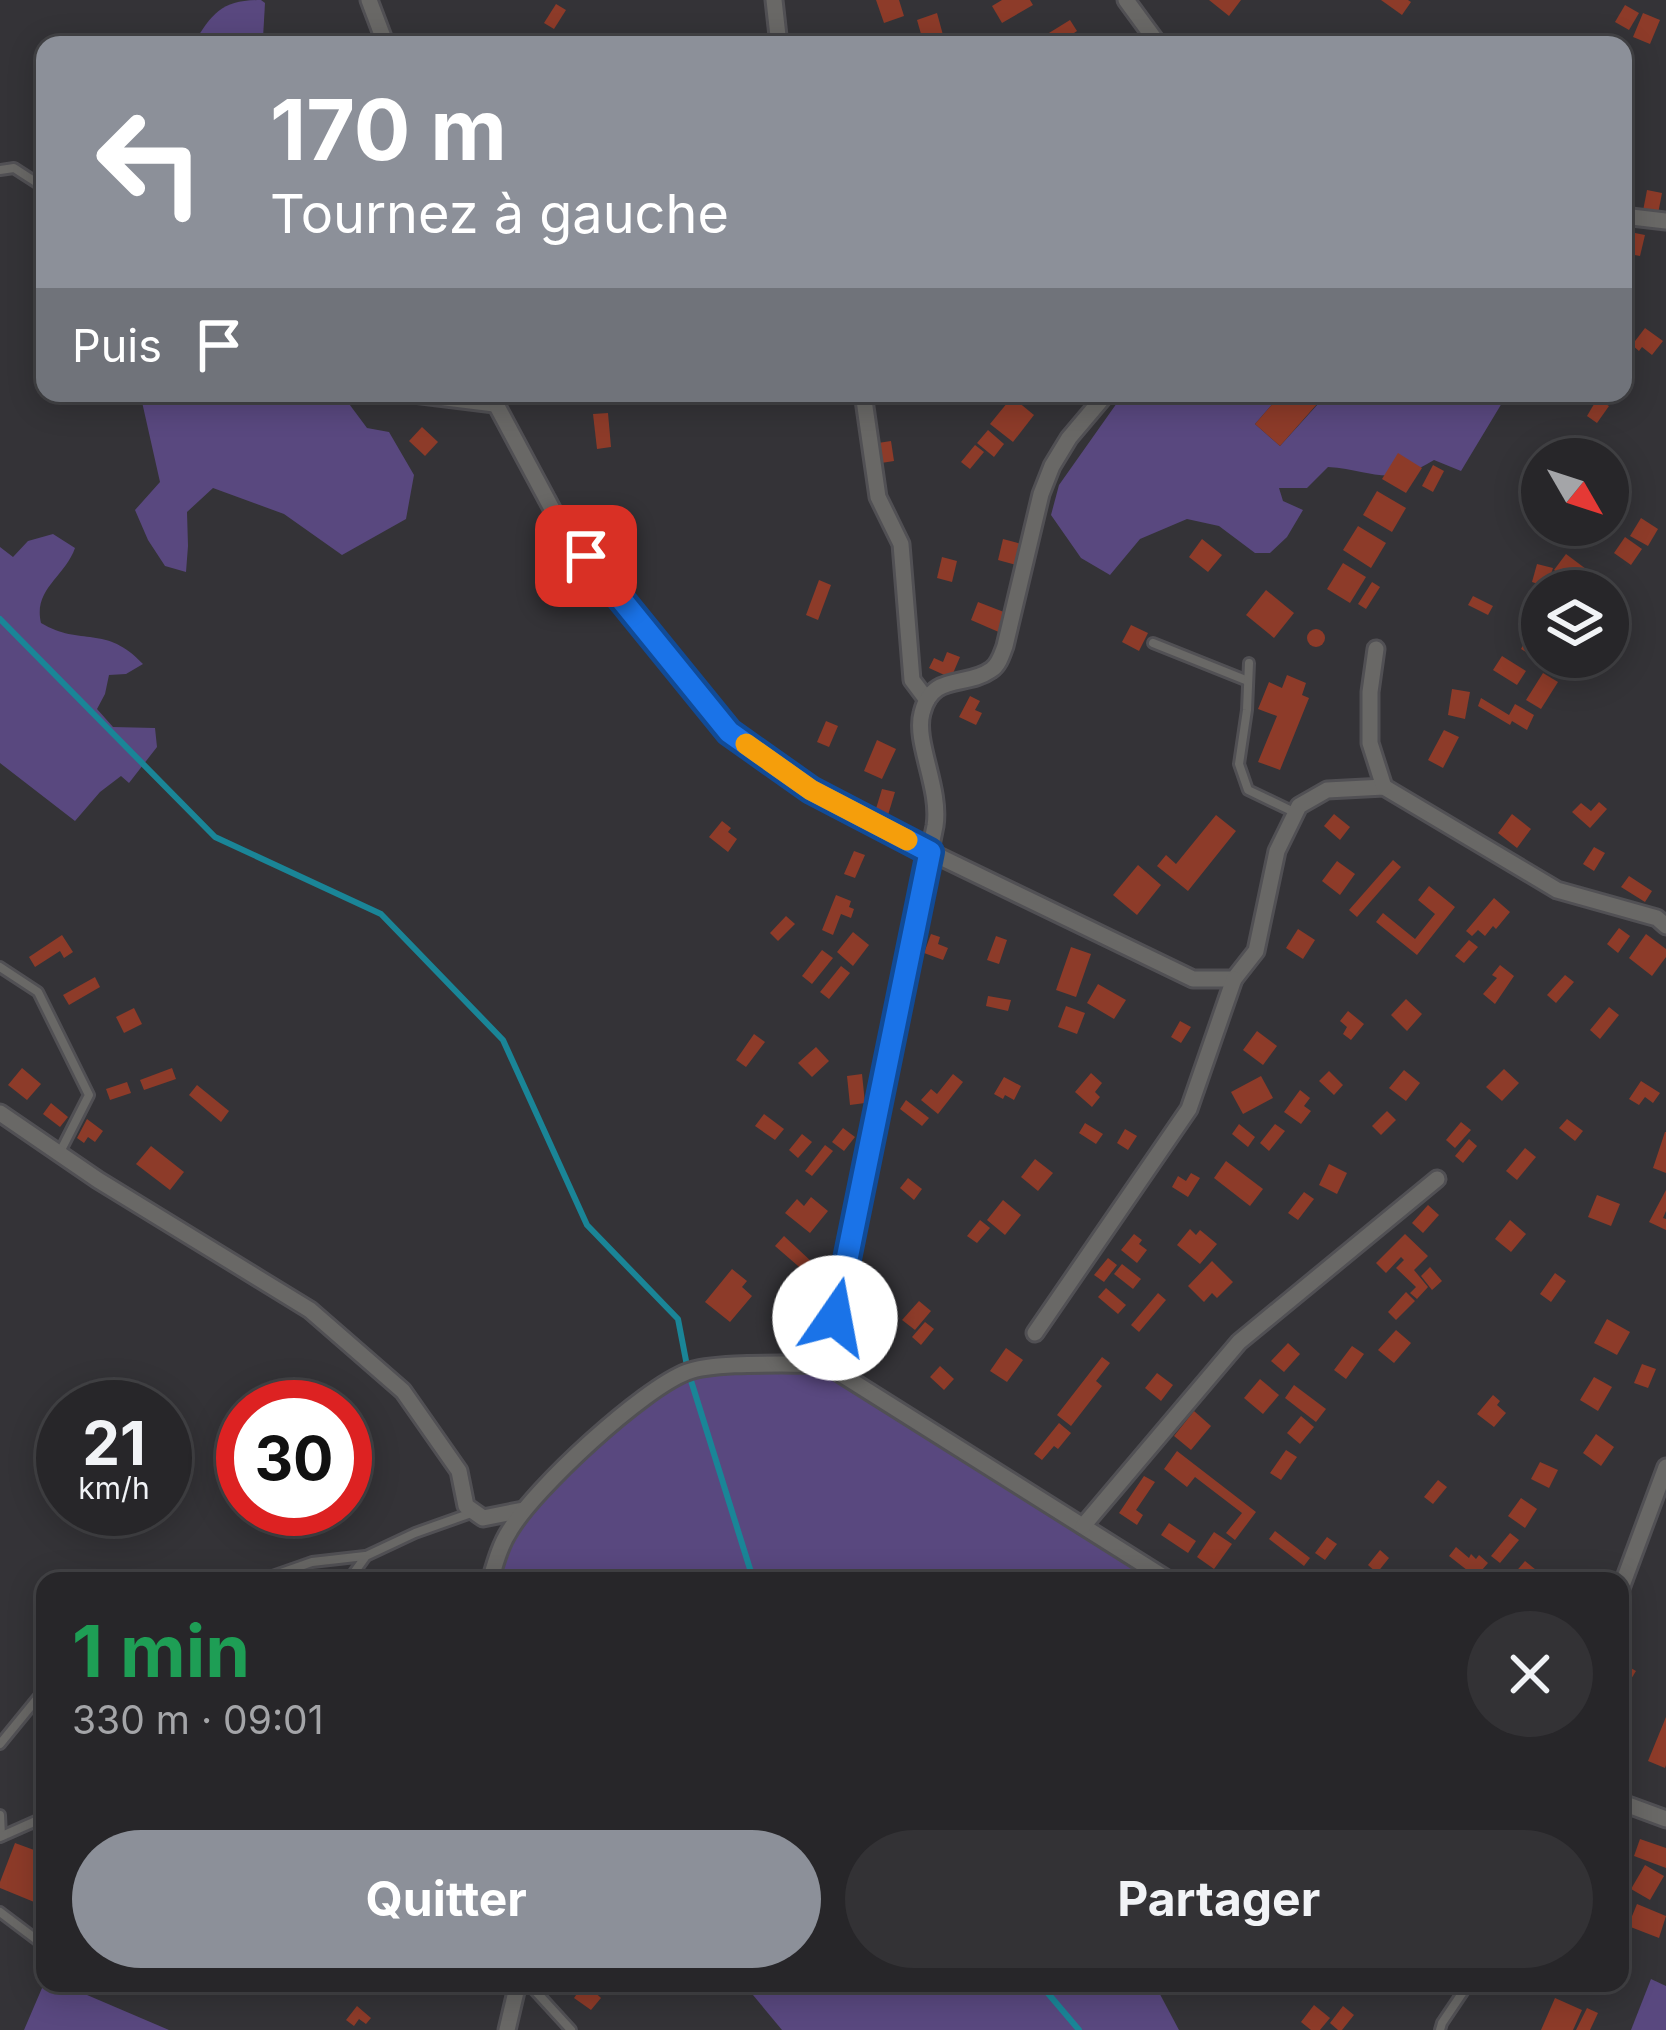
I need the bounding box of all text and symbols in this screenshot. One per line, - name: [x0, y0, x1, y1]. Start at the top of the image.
- text: 170 m: [270, 79, 507, 180]
- icon: left: [72, 84, 228, 240]
- text: Tournez à gauche: [270, 181, 729, 246]
- icon: arrive: [186, 312, 252, 378]
- text: Puis: [72, 318, 162, 373]
- north arrow: [1521, 438, 1629, 546]
- map controls: [1521, 438, 1629, 678]
- pin: [535, 505, 637, 607]
- icon: arrive: [553, 523, 619, 589]
- button: layers: [1521, 570, 1629, 678]
- position arrow: [772, 1255, 898, 1381]
- speed limit sign: 30: [216, 1380, 372, 1536]
- text: 21: [82, 1407, 146, 1479]
- text: km/h: [78, 1470, 150, 1506]
- text: 1 min: [72, 1607, 250, 1694]
- button: close: [1467, 1611, 1593, 1737]
- text: 330 m · 09:01: [72, 1696, 324, 1743]
- button: Quitter: [72, 1830, 821, 1968]
- button: Partager: [845, 1830, 1593, 1968]

